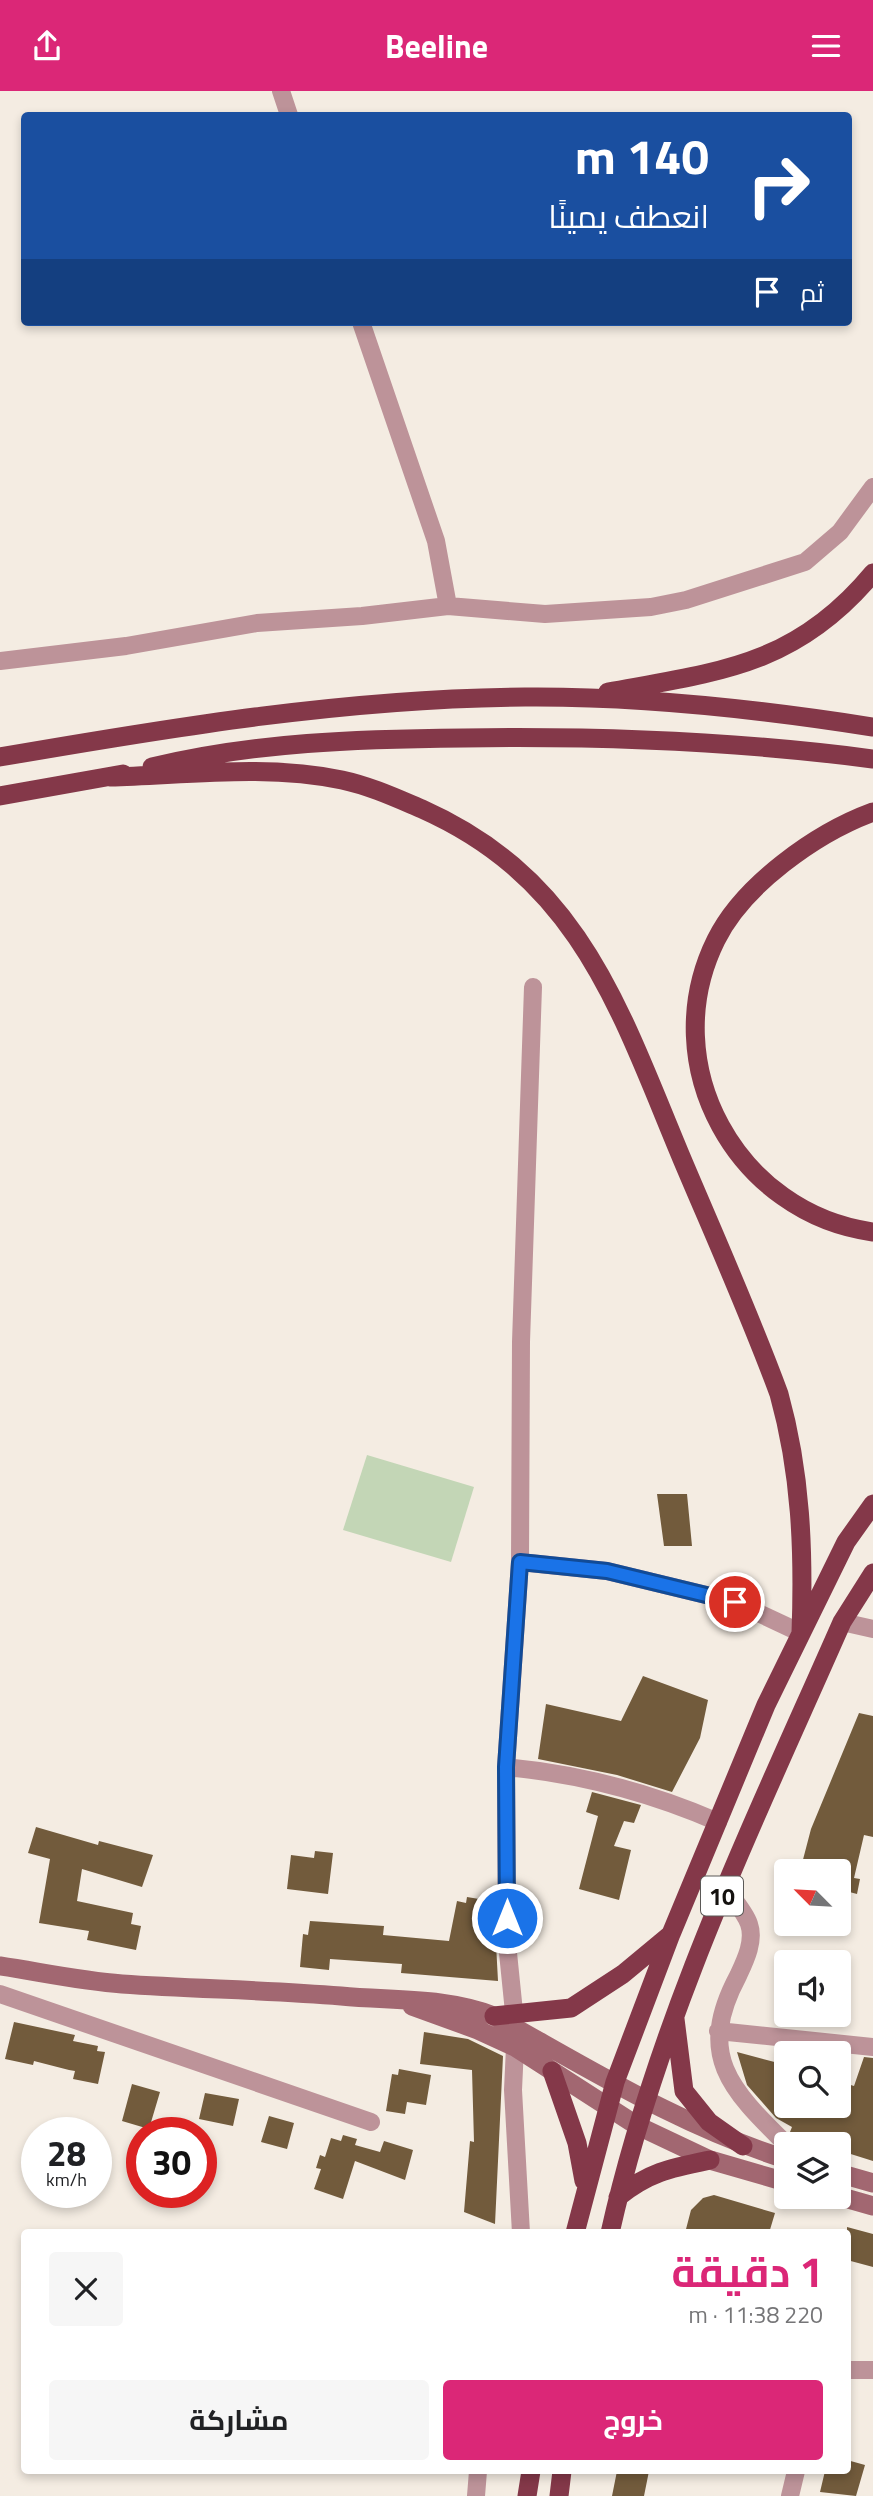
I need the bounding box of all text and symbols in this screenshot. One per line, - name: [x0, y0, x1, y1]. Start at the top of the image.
- text: Beeline: [385, 22, 488, 70]
- icon: share: [28, 27, 66, 65]
- icon: menu: [807, 27, 845, 65]
- text: 140 m: [575, 118, 709, 193]
- icon: right: [733, 140, 824, 231]
- text: انعطف يمينًا: [548, 192, 709, 240]
- icon: arrive: [748, 273, 786, 311]
- text: ثم: [800, 273, 824, 312]
- pin: [705, 1572, 765, 1632]
- icon: arrive: [716, 1583, 754, 1621]
- north arrow: [774, 1859, 850, 1935]
- map controls: [774, 1859, 851, 2209]
- road number: 10: [701, 1877, 743, 1915]
- position arrow: [470, 1881, 544, 1955]
- button: sound: [774, 1950, 851, 2027]
- button: search: [774, 2041, 851, 2118]
- speed limit sign: 30: [126, 2117, 217, 2208]
- text: 28: [47, 2126, 86, 2180]
- button: layers: [774, 2132, 851, 2209]
- text: km/h: [46, 2166, 87, 2193]
- text: 1 دقيقة: [671, 2239, 823, 2303]
- button: close: [49, 2252, 123, 2326]
- text: 220 m · 11:38: [688, 2297, 823, 2332]
- button: مشاركة: [49, 2380, 429, 2460]
- button: خروج: [443, 2380, 823, 2460]

